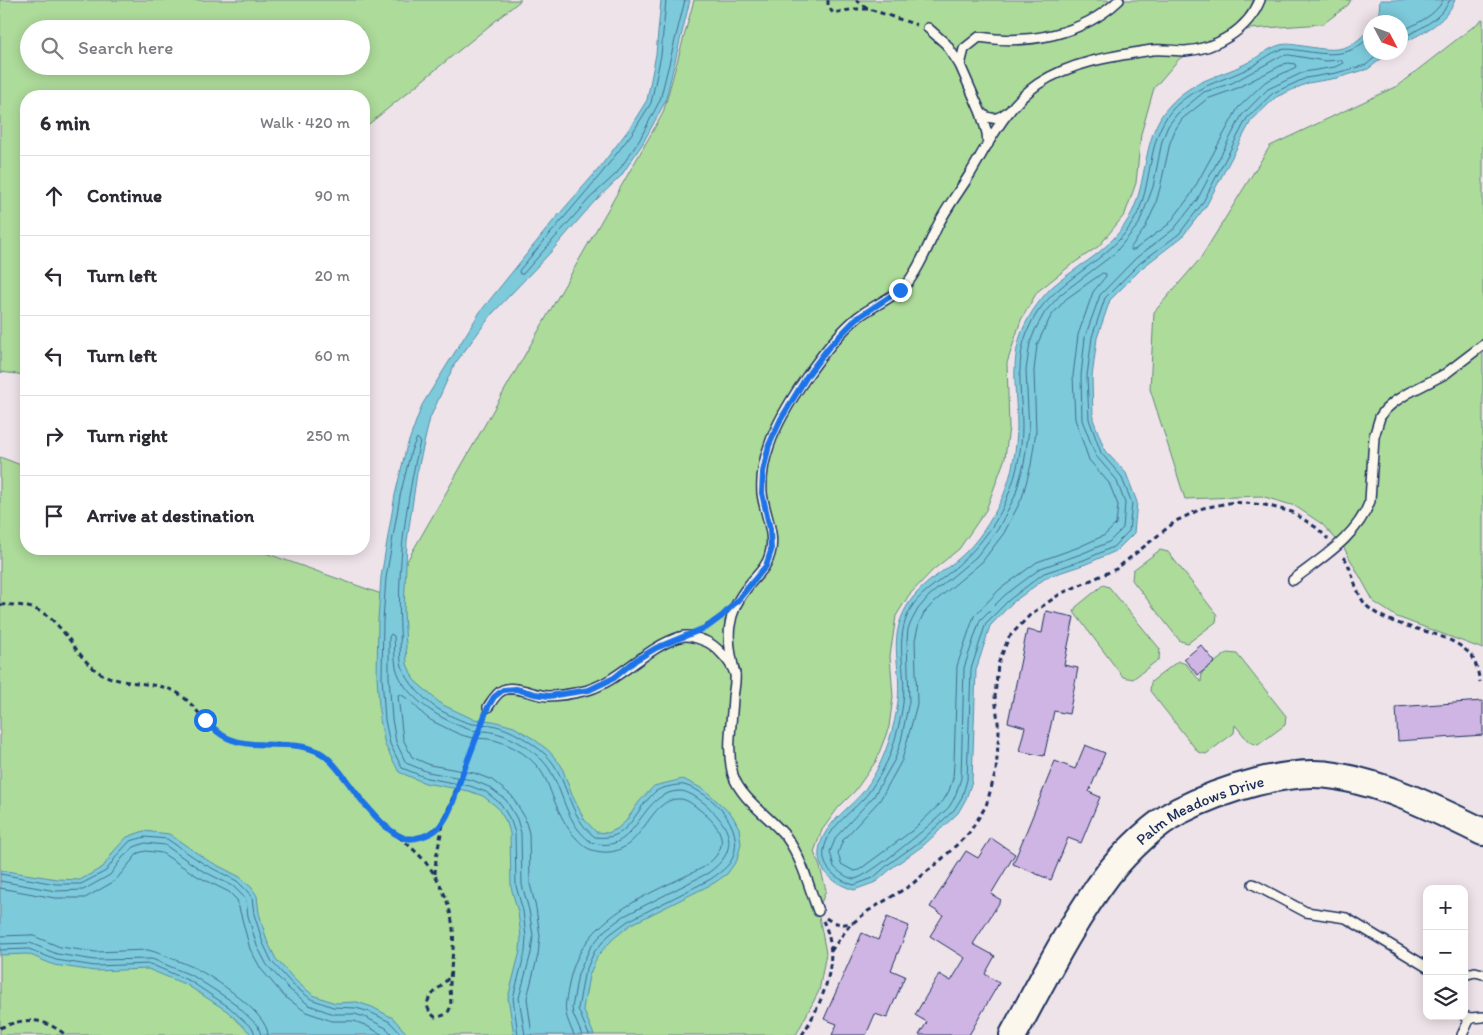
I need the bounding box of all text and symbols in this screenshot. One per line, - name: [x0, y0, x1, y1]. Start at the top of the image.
- north arrow: [1363, 15, 1408, 60]
- search box: [20, 20, 370, 75]
- icon: search: [38, 34, 66, 62]
- text: Search here: [78, 36, 173, 59]
- text: 6 min: [40, 110, 90, 135]
- text: Walk · 420 m: [260, 113, 350, 132]
- icon: ahead: [40, 182, 68, 210]
- text: Continue: [87, 184, 162, 207]
- text: 90 m: [315, 186, 350, 205]
- icon: left: [40, 262, 68, 290]
- text: Turn left: [87, 264, 157, 287]
- text: 20 m: [315, 266, 350, 285]
- route end: [889, 279, 912, 302]
- icon: left: [40, 342, 68, 370]
- text: Turn left: [87, 344, 157, 367]
- text: 60 m: [315, 346, 350, 365]
- icon: right: [40, 422, 68, 450]
- text: Turn right: [87, 424, 168, 447]
- text: 250 m: [306, 426, 350, 445]
- icon: arrive: [40, 502, 68, 530]
- text: Arrive at destination: [87, 504, 254, 527]
- route start: [194, 709, 217, 732]
- street label: Palm Meadows Drive: [1132, 771, 1266, 849]
- map controls: [1423, 885, 1468, 1020]
- button: +: [1423, 885, 1468, 930]
- button: −: [1423, 930, 1468, 975]
- button: layers: [1423, 975, 1468, 1020]

